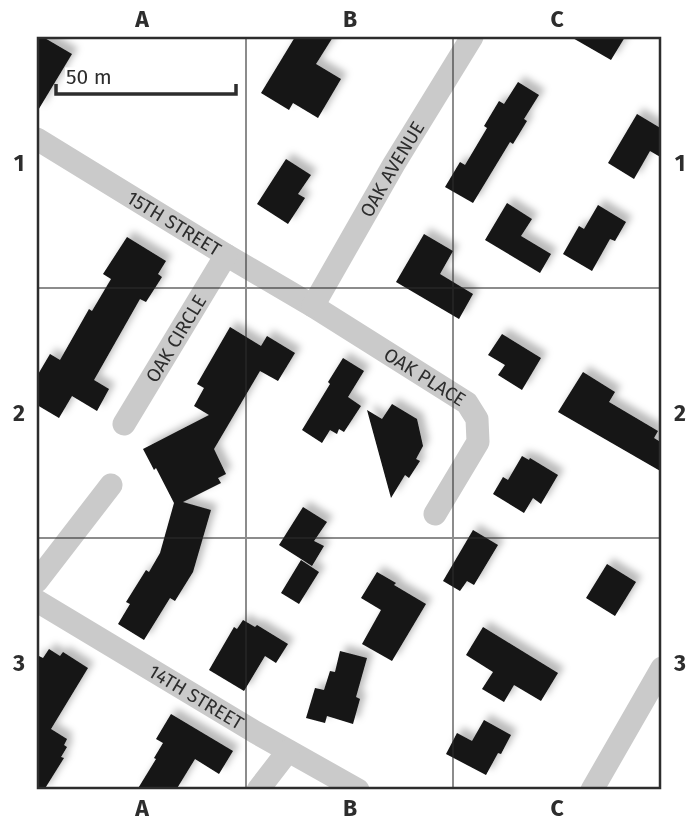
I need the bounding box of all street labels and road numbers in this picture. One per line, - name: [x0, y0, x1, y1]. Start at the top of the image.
- street label: OAK AVENUE: [355, 117, 429, 221]
- street label: 15TH STREET: [123, 186, 226, 261]
- street label: OAK CIRCLE: [141, 291, 211, 386]
- street label: OAK PLACE: [380, 342, 470, 411]
- street label: 14TH STREET: [145, 659, 248, 734]

